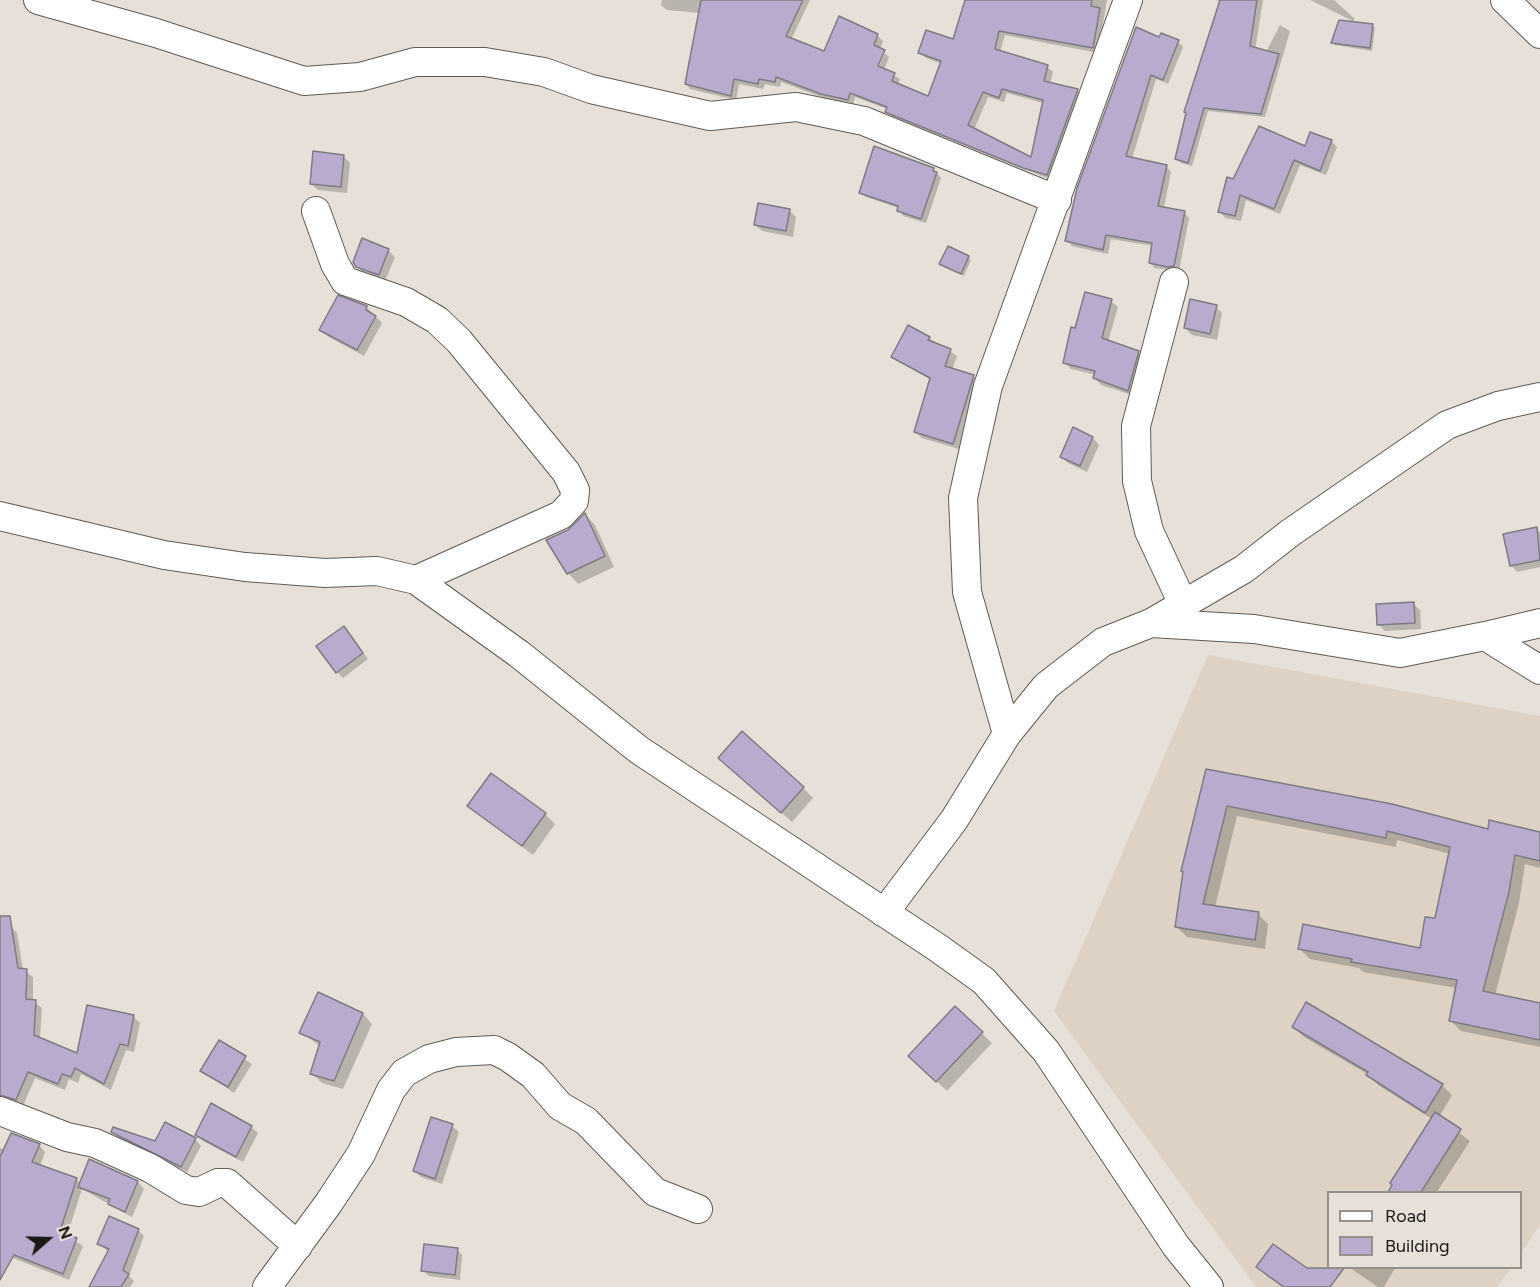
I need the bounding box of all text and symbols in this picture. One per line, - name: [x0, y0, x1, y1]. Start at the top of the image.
- legend: [1327, 1191, 1522, 1269]
- text: Road: [1385, 1205, 1426, 1227]
- north arrow: [18, 1209, 78, 1269]
- text: N: [54, 1224, 76, 1242]
- text: Building: [1385, 1235, 1450, 1257]

